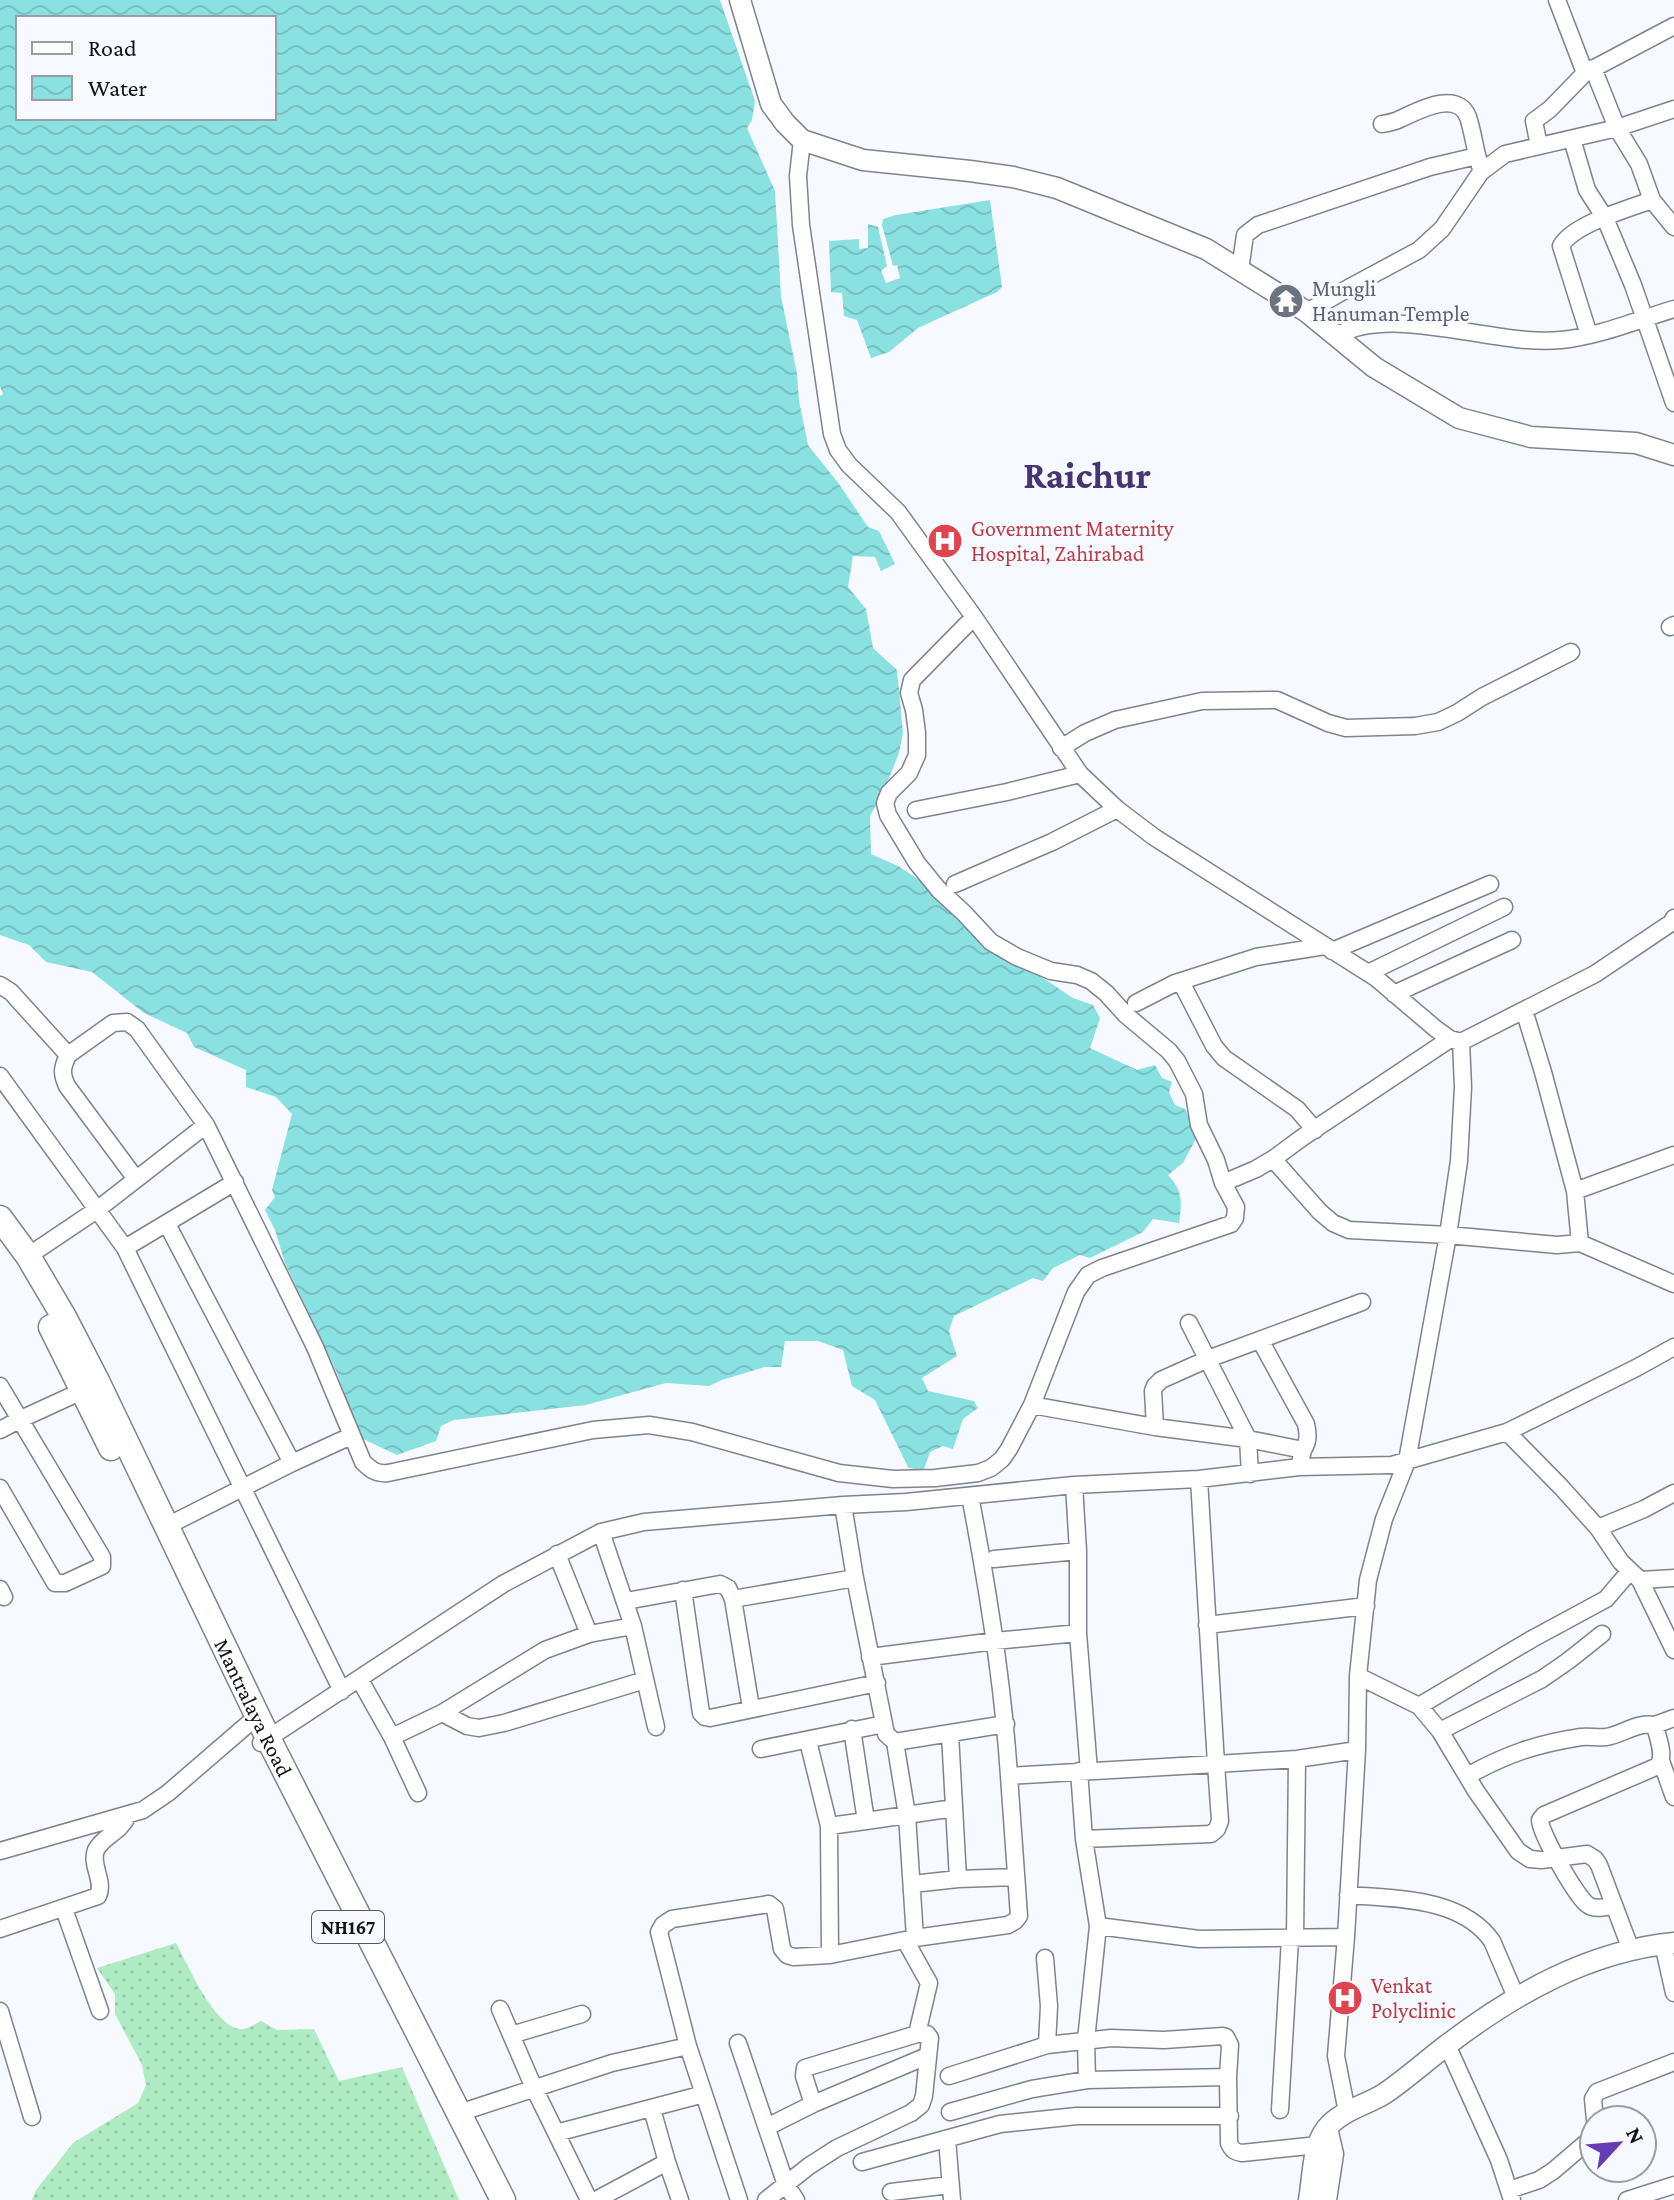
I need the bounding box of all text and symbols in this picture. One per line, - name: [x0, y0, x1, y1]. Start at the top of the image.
- legend: [16, 16, 276, 120]
- text: Road: [88, 34, 137, 61]
- text: Water: [88, 74, 147, 101]
- place label: Mungli Hanuman Temple: [1312, 276, 1469, 326]
- temple icon: Mungli Hanuman Temple: [1267, 282, 1305, 320]
- district label: Raichur: [1023, 454, 1151, 496]
- place label: Government Maternity Hospital, Zahirabad: [971, 516, 1174, 566]
- hospital icon: Government Maternity Hospital, Zahirabad: [926, 522, 964, 560]
- street label: Mantralaya Road: [210, 1634, 298, 1781]
- road number: NH167: [312, 1911, 384, 1943]
- place label: Venkat Polyclinic: [1371, 1973, 1456, 2023]
- hospital icon: Venkat Polyclinic: [1326, 1979, 1364, 2017]
- north arrow: [1578, 2104, 1658, 2184]
- text: N: [1621, 2123, 1650, 2148]

